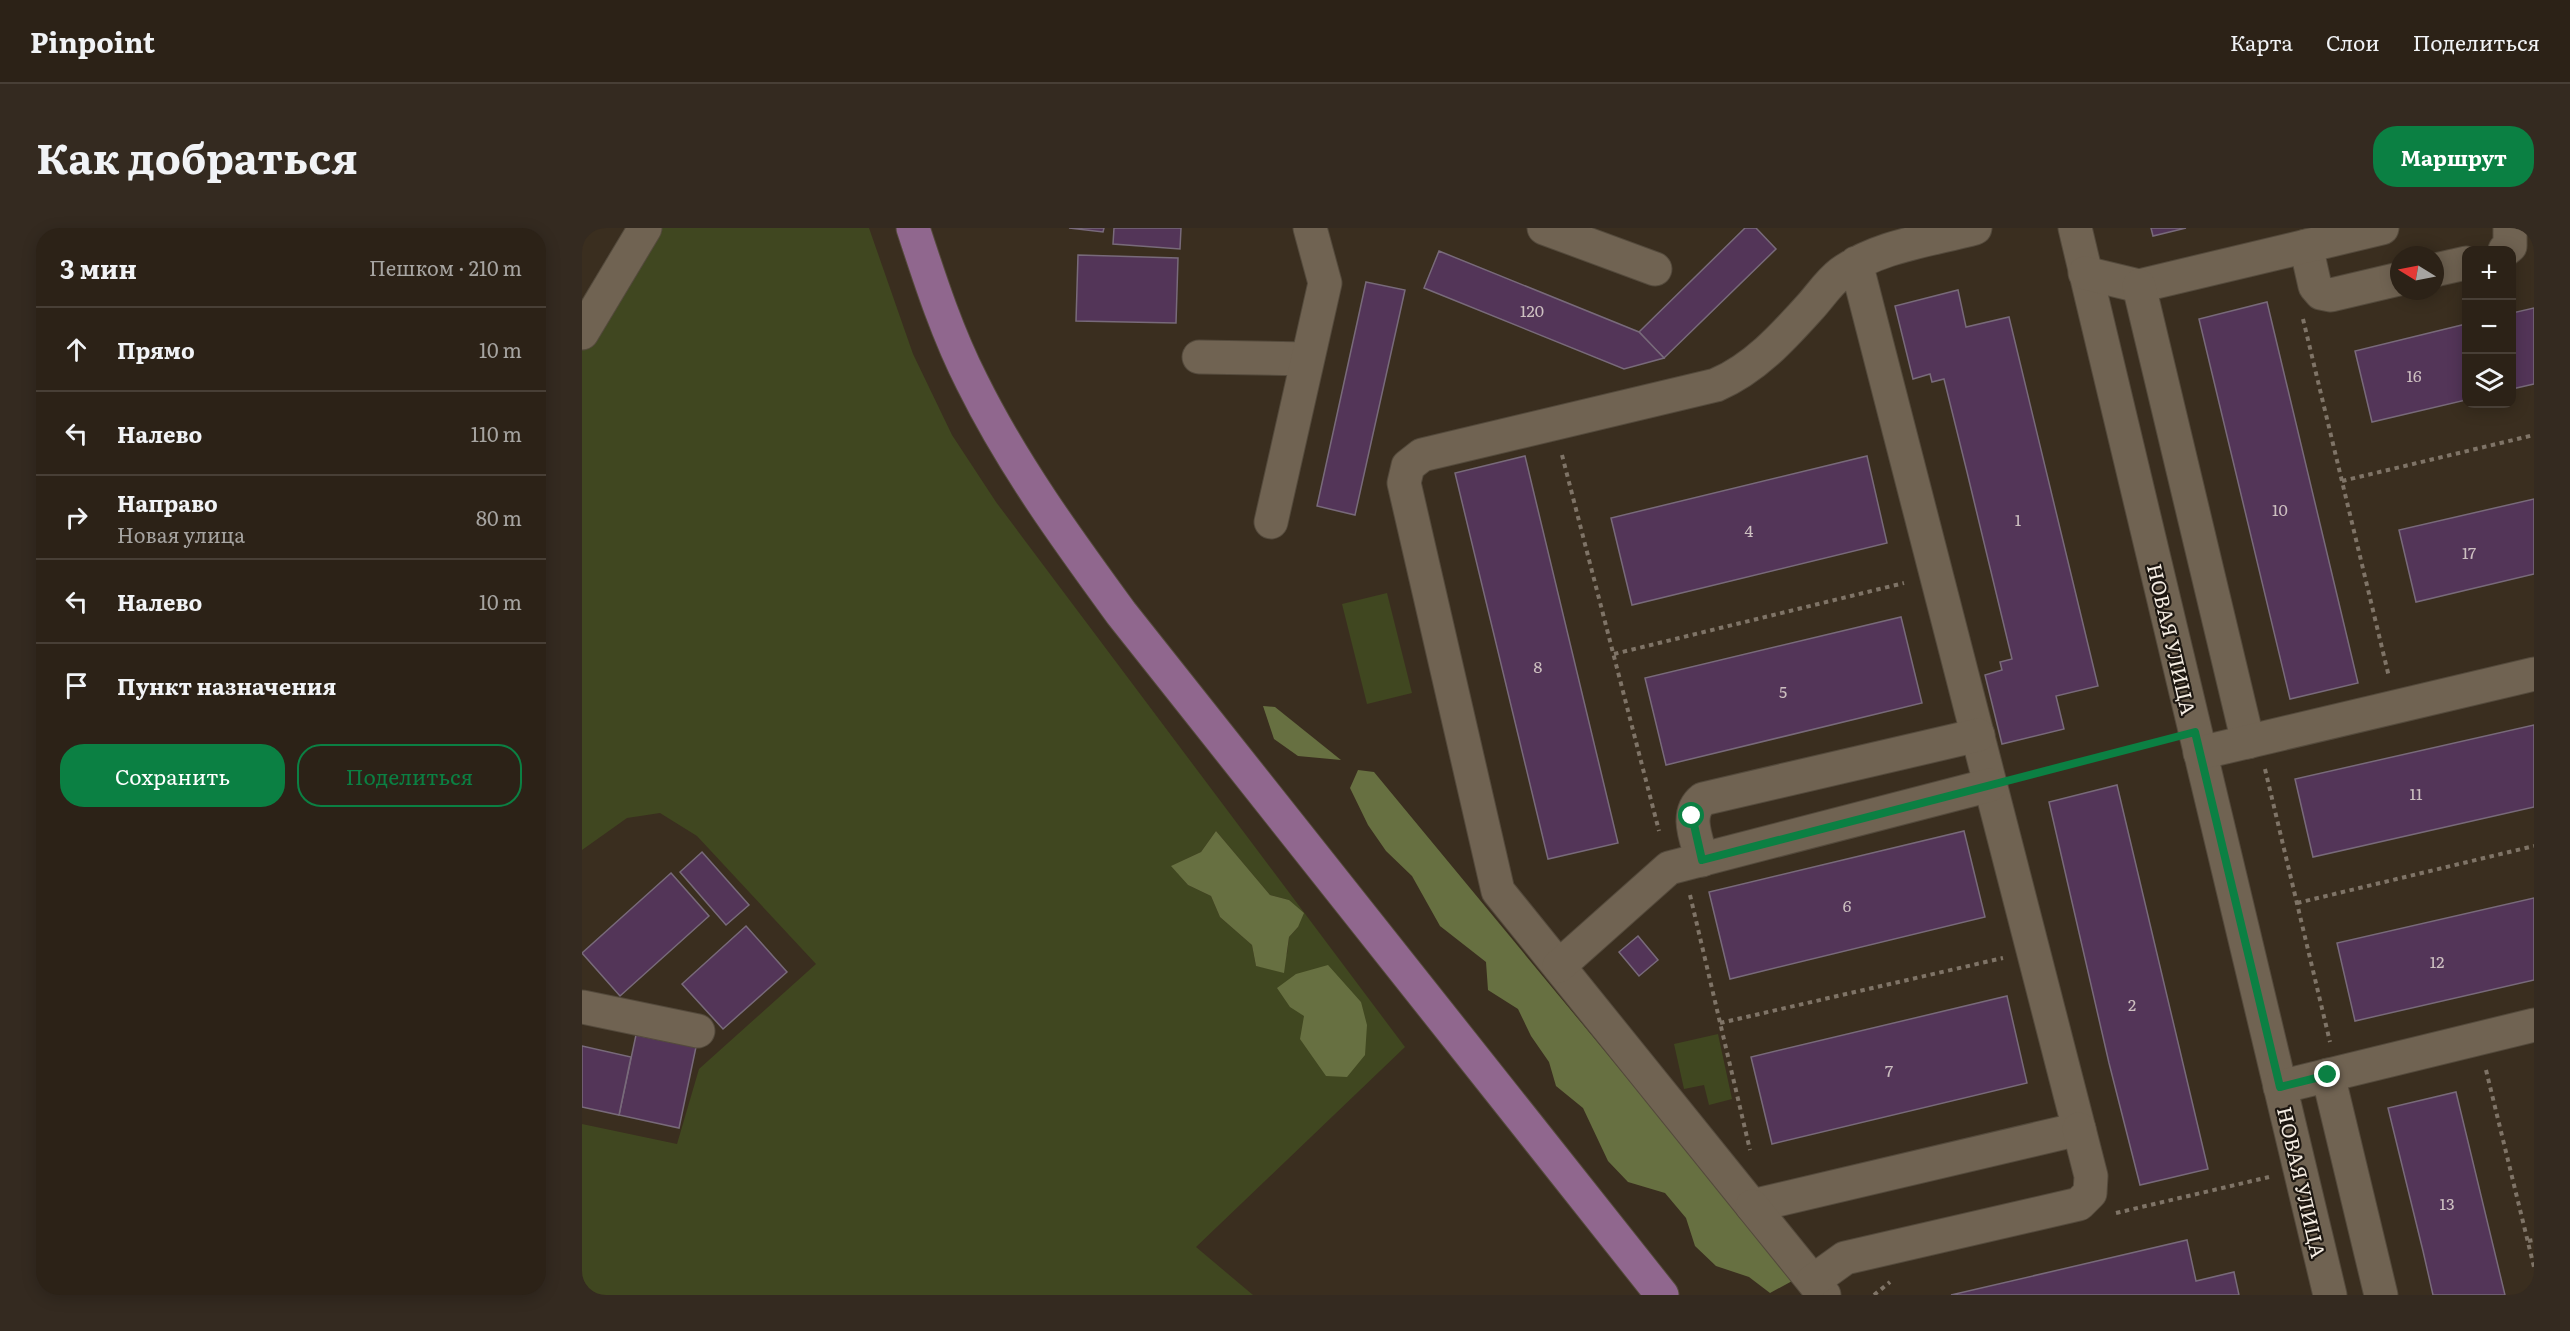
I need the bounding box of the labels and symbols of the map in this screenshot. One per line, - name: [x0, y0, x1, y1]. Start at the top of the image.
- north arrow: [2390, 246, 2444, 300]
- house number: 120: [1520, 298, 1544, 322]
- house number: 16: [2406, 363, 2422, 387]
- house number: 10: [2272, 497, 2288, 521]
- house number: 1: [2015, 507, 2022, 531]
- house number: 4: [1745, 518, 1754, 542]
- house number: 17: [2462, 540, 2476, 564]
- street label: НОВАЯ УЛИЦА: [2141, 560, 2205, 718]
- house number: 8: [1534, 654, 1543, 678]
- house number: 5: [1779, 679, 1787, 703]
- house number: 11: [2409, 781, 2423, 805]
- route start: [1678, 802, 1704, 828]
- house number: 6: [1843, 893, 1852, 917]
- house number: 12: [2430, 949, 2444, 973]
- house number: 2: [2128, 992, 2136, 1016]
- house number: 7: [1885, 1058, 1893, 1082]
- route end: [2314, 1061, 2340, 1087]
- street label: НОВАЯ УЛИЦА: [2271, 1103, 2335, 1261]
- house number: 13: [2439, 1191, 2455, 1215]

